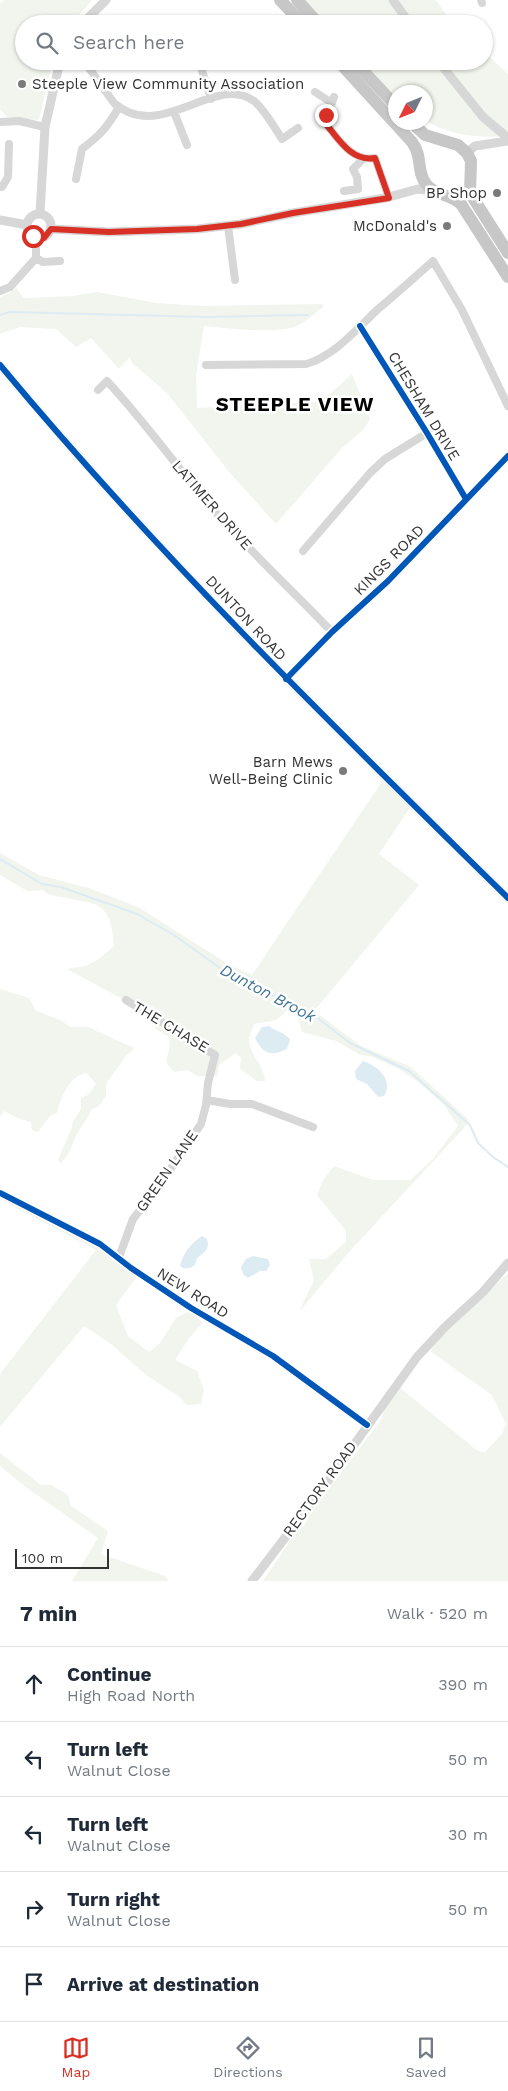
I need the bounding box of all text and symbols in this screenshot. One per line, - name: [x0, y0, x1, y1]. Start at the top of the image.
- search box: [15, 15, 493, 70]
- icon: search: [33, 29, 61, 57]
- text: Search here: [73, 31, 184, 54]
- place label: Steeple View Community Association: [32, 75, 304, 93]
- marker: Steeple View Community Association: [16, 78, 28, 90]
- north arrow: [388, 85, 433, 130]
- route end: [315, 104, 338, 127]
- place label: BP Shop: [426, 184, 487, 202]
- marker: BP Shop: [491, 187, 503, 199]
- place label: McDonald's: [353, 217, 437, 235]
- marker: McDonald's: [441, 220, 453, 232]
- route start: [22, 225, 45, 248]
- street label: CHESHAM DRIVE: [384, 348, 464, 464]
- district label: STEEPLE VIEW: [216, 392, 374, 416]
- street label: LATIMER DRIVE: [168, 456, 256, 554]
- street label: KINGS ROAD: [350, 521, 428, 599]
- street label: DUNTON ROAD: [202, 572, 290, 664]
- place label: Barn Mews Well-Being Clinic: [209, 753, 333, 788]
- marker: Barn Mews Well-Being Clinic: [337, 765, 349, 777]
- water label: Dunton Brook: [217, 960, 320, 1027]
- street label: THE CHASE: [130, 997, 212, 1057]
- street label: GREEN LANE: [132, 1127, 202, 1215]
- street label: NEW ROAD: [154, 1264, 232, 1322]
- street label: RECTORY ROAD: [279, 1438, 361, 1540]
- scale bar: [15, 1546, 109, 1569]
- text: 100 m: [22, 1550, 63, 1566]
- text: 7 min: [20, 1601, 77, 1626]
- text: Walk · 520 m: [387, 1604, 488, 1623]
- text: Continue: [67, 1663, 151, 1686]
- icon: ahead: [20, 1670, 48, 1698]
- text: 390 m: [438, 1675, 488, 1694]
- text: High Road North: [67, 1686, 195, 1705]
- text: Turn left: [67, 1738, 148, 1761]
- icon: left: [20, 1745, 48, 1773]
- text: 50 m: [448, 1750, 488, 1769]
- text: Walnut Close: [67, 1761, 171, 1780]
- text: Turn left: [67, 1813, 148, 1836]
- icon: left: [20, 1820, 48, 1848]
- text: 30 m: [448, 1825, 488, 1844]
- text: Walnut Close: [67, 1836, 171, 1855]
- text: Turn right: [67, 1888, 160, 1911]
- icon: right: [20, 1895, 48, 1923]
- text: 50 m: [448, 1900, 488, 1919]
- text: Walnut Close: [67, 1911, 171, 1930]
- icon: arrive: [20, 1970, 48, 1998]
- text: Arrive at destination: [67, 1973, 259, 1996]
- tab: Map: [62, 2034, 90, 2080]
- tab: Directions: [213, 2034, 283, 2080]
- tab: Saved: [406, 2034, 446, 2080]

